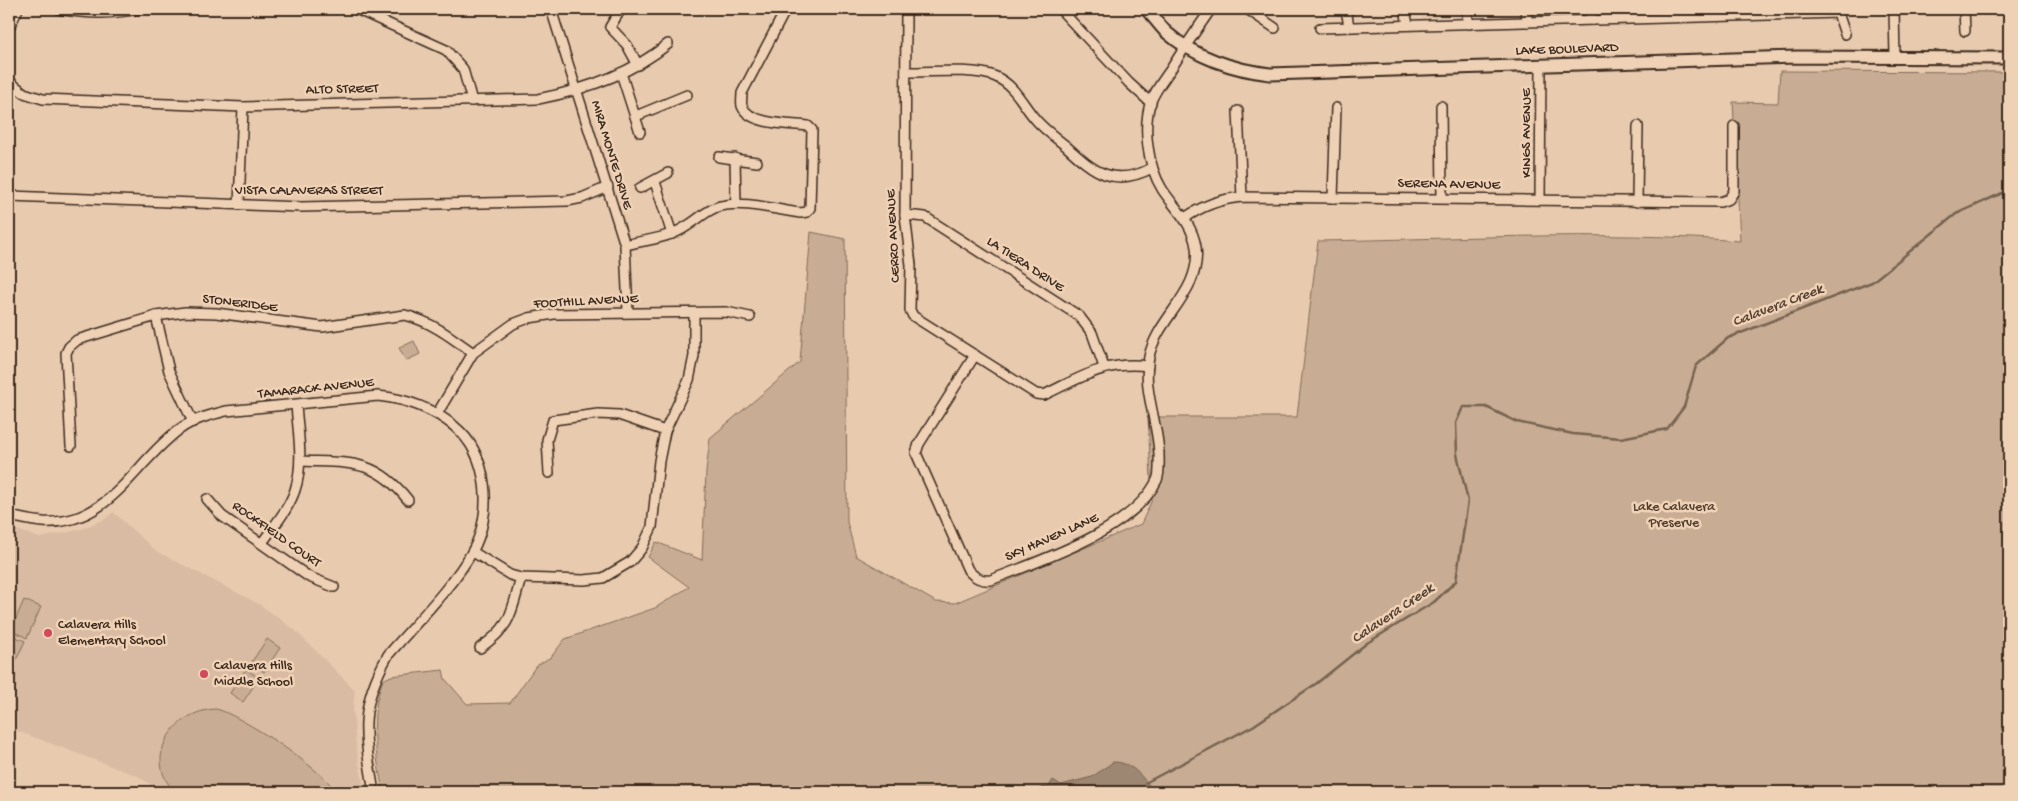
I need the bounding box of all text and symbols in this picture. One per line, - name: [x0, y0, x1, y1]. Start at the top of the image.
- street label: LAKE BOULEVARD: [1515, 40, 1620, 60]
- street label: ALTO STREET: [306, 81, 379, 99]
- street label: KINGS AVENUE: [1519, 87, 1536, 178]
- street label: MIRA MONTE DRIVE: [586, 98, 636, 213]
- street label: SERENA AVENUE: [1398, 176, 1502, 194]
- street label: VISTA CALAVERAS STREET: [234, 183, 384, 200]
- street label: CERRO AVENUE: [883, 188, 905, 283]
- street label: LA TIERA DRIVE: [983, 234, 1068, 297]
- water label: Calavera Creek: [1730, 280, 1827, 331]
- street label: STONERIDGE: [201, 291, 280, 317]
- street label: FOOTHILL AVENUE: [532, 291, 640, 313]
- street label: TAMARACK AVENUE: [256, 374, 376, 404]
- street label: ROCKFIELD COURT: [228, 498, 324, 572]
- park label: Lake Calavera Preserve: [1633, 499, 1716, 532]
- street label: SKY HAVEN LANE: [1003, 509, 1103, 566]
- water label: Calavera Creek: [1348, 579, 1439, 648]
- place label: Calavera Hills Elementary School: [58, 617, 166, 650]
- marker: Calavera Hills Elementary School: [42, 627, 54, 639]
- place label: Calavera Hills Middle School: [214, 658, 293, 691]
- marker: Calavera Hills Middle School: [198, 668, 210, 680]

